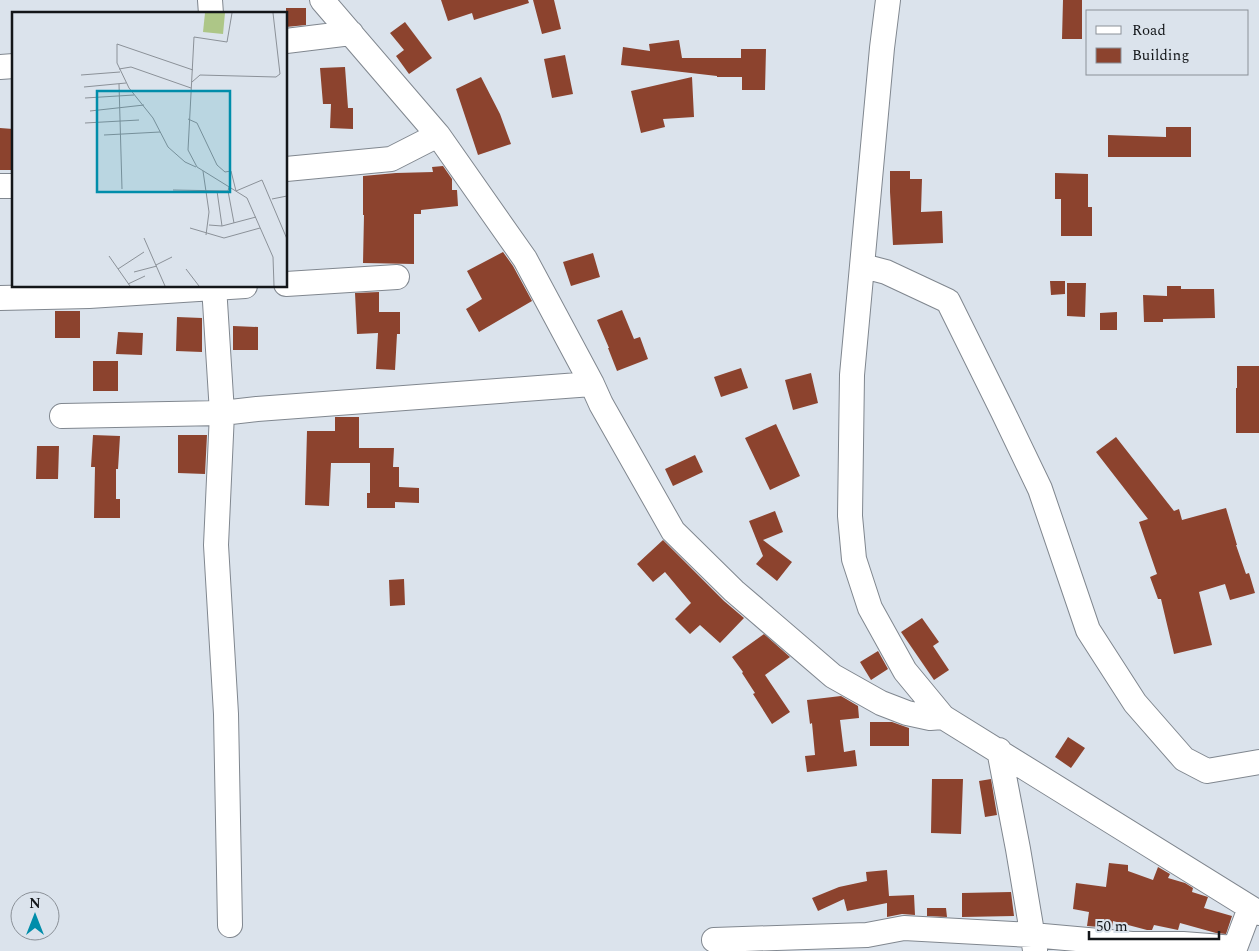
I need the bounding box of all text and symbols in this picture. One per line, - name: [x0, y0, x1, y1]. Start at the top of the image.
- legend: [1086, 10, 1249, 75]
- inset map: [12, 12, 288, 288]
- text: Road: [1132, 19, 1166, 42]
- text: Building: [1132, 44, 1189, 67]
- north arrow: [10, 891, 60, 941]
- text: N: [29, 893, 41, 914]
- scale bar: [1089, 908, 1219, 940]
- text: 50 m: [1096, 915, 1128, 938]

